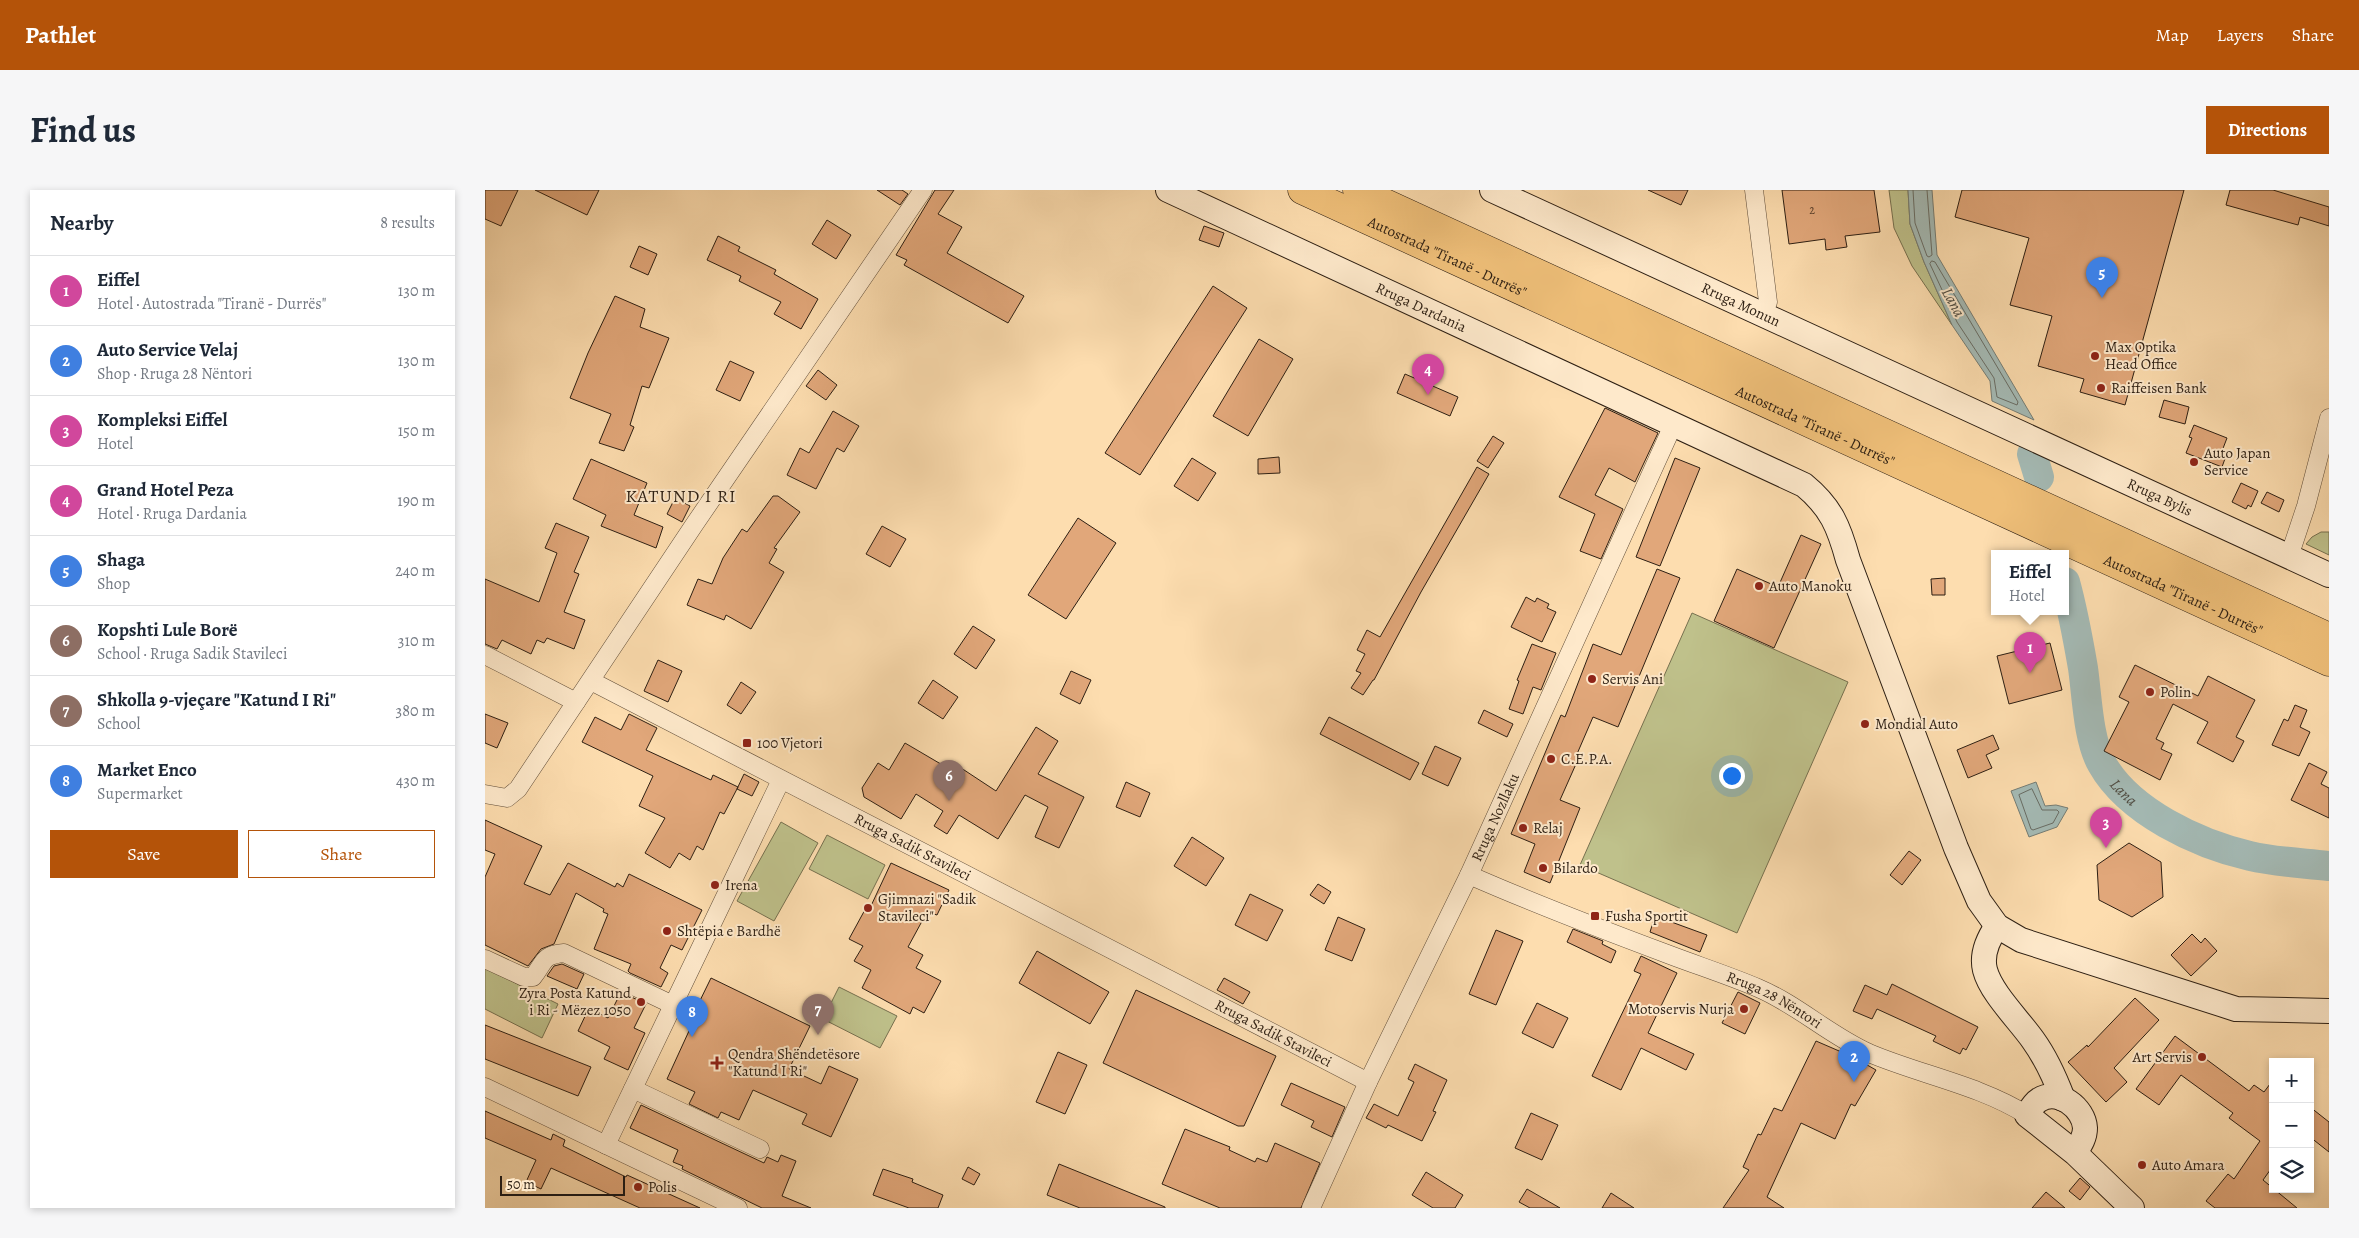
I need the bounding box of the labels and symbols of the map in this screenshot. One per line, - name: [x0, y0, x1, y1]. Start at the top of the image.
- house number: 2: [1809, 202, 1815, 218]
- street label: Autostrada "Tiranë - Durrës": [1364, 211, 1530, 302]
- pin: 5: [2086, 257, 2118, 298]
- street label: Rruga Dardania: [1372, 278, 1470, 337]
- street label: Rruga Monun: [1698, 278, 1784, 331]
- water label: Lana: [1936, 284, 1970, 322]
- place label: Max Optika Head Office: [2105, 337, 2178, 374]
- marker: Max Optika Head Office: [2089, 350, 2101, 362]
- pin: 4: [1412, 354, 1444, 395]
- place label: Raiffeisen Bank: [2111, 378, 2207, 398]
- street label: Autostrada "Tiranë - Durrës": [1732, 380, 1898, 471]
- marker: Raiffeisen Bank: [2095, 382, 2107, 394]
- place label: Auto Japan Service: [2203, 443, 2271, 480]
- marker: Auto Japan Service: [2188, 456, 2200, 468]
- street label: Rruga Bylis: [2124, 474, 2196, 521]
- district label: KATUND I RI: [626, 484, 736, 508]
- street label: Autostrada "Tiranë - Durrës": [2100, 549, 2266, 640]
- place label: Auto Manoku: [1768, 576, 1853, 596]
- marker: Auto Manoku: [1753, 580, 1765, 592]
- pin: 1: [2014, 632, 2046, 673]
- place label: Servis Ani: [1602, 669, 1663, 689]
- marker: Servis Ani: [1586, 673, 1598, 685]
- place label: Polin: [2160, 682, 2191, 702]
- marker: Polin: [2144, 686, 2156, 698]
- place label: Mondial Auto: [1875, 714, 1958, 734]
- marker: Mondial Auto: [1859, 718, 1871, 730]
- place label: 100 Vjetori: [757, 733, 823, 753]
- marker: 100 Vjetori: [741, 737, 753, 749]
- place label: C.E.P.A.: [1561, 749, 1613, 769]
- marker: C.E.P.A.: [1545, 753, 1557, 765]
- pin: 6: [933, 760, 965, 801]
- your location: [1719, 763, 1745, 789]
- street label: Rruga Nozllaku: [1466, 769, 1524, 865]
- water label: Lana: [2105, 774, 2142, 812]
- pin: 3: [2090, 807, 2122, 848]
- street label: Rruga Sadik Stavileci: [851, 809, 975, 886]
- place label: Relaj: [1533, 818, 1563, 838]
- marker: Relaj: [1517, 822, 1529, 834]
- place label: Bilardo: [1553, 858, 1598, 878]
- marker: Bilardo: [1537, 862, 1549, 874]
- place label: Irena: [725, 875, 758, 895]
- marker: Irena: [709, 879, 721, 891]
- place label: Gjimnazi "Sadik Stavileci": [878, 889, 977, 926]
- marker: Gjimnazi "Sadik Stavileci": [862, 902, 874, 914]
- place label: Fusha Sportit: [1605, 906, 1688, 926]
- marker: Fusha Sportit: [1589, 910, 1601, 922]
- place label: Shtëpia e Bardhë: [677, 921, 781, 941]
- marker: Shtëpia e Bardhë: [661, 925, 673, 937]
- street label: Rruga 28 Nëntori: [1724, 966, 1826, 1033]
- place label: Zyra Posta Katund i Ri - Mëzez 1050: [519, 983, 632, 1020]
- pin: 7: [802, 994, 834, 1035]
- street label: Rruga Sadik Stavileci: [1211, 995, 1335, 1072]
- marker: Zyra Posta Katund i Ri - Mëzez 1050: [635, 996, 647, 1008]
- pin: 8: [676, 996, 708, 1037]
- place label: Motoservis Nurja: [1628, 999, 1734, 1019]
- marker: Motoservis Nurja: [1738, 1003, 1750, 1015]
- pin: 2: [1838, 1041, 1870, 1082]
- place label: Qendra Shëndetësore "Katund I Ri": [728, 1044, 860, 1081]
- place label: Art Servis: [2132, 1047, 2192, 1067]
- marker: Art Servis: [2196, 1051, 2208, 1063]
- marker: Qendra Shëndetësore "Katund I Ri": [710, 1056, 724, 1070]
- place label: Auto Amara: [2151, 1155, 2224, 1175]
- marker: Auto Amara: [2136, 1159, 2148, 1171]
- scale bar: [500, 1173, 625, 1196]
- place label: Polis: [648, 1177, 677, 1197]
- marker: Polis: [632, 1181, 644, 1193]

